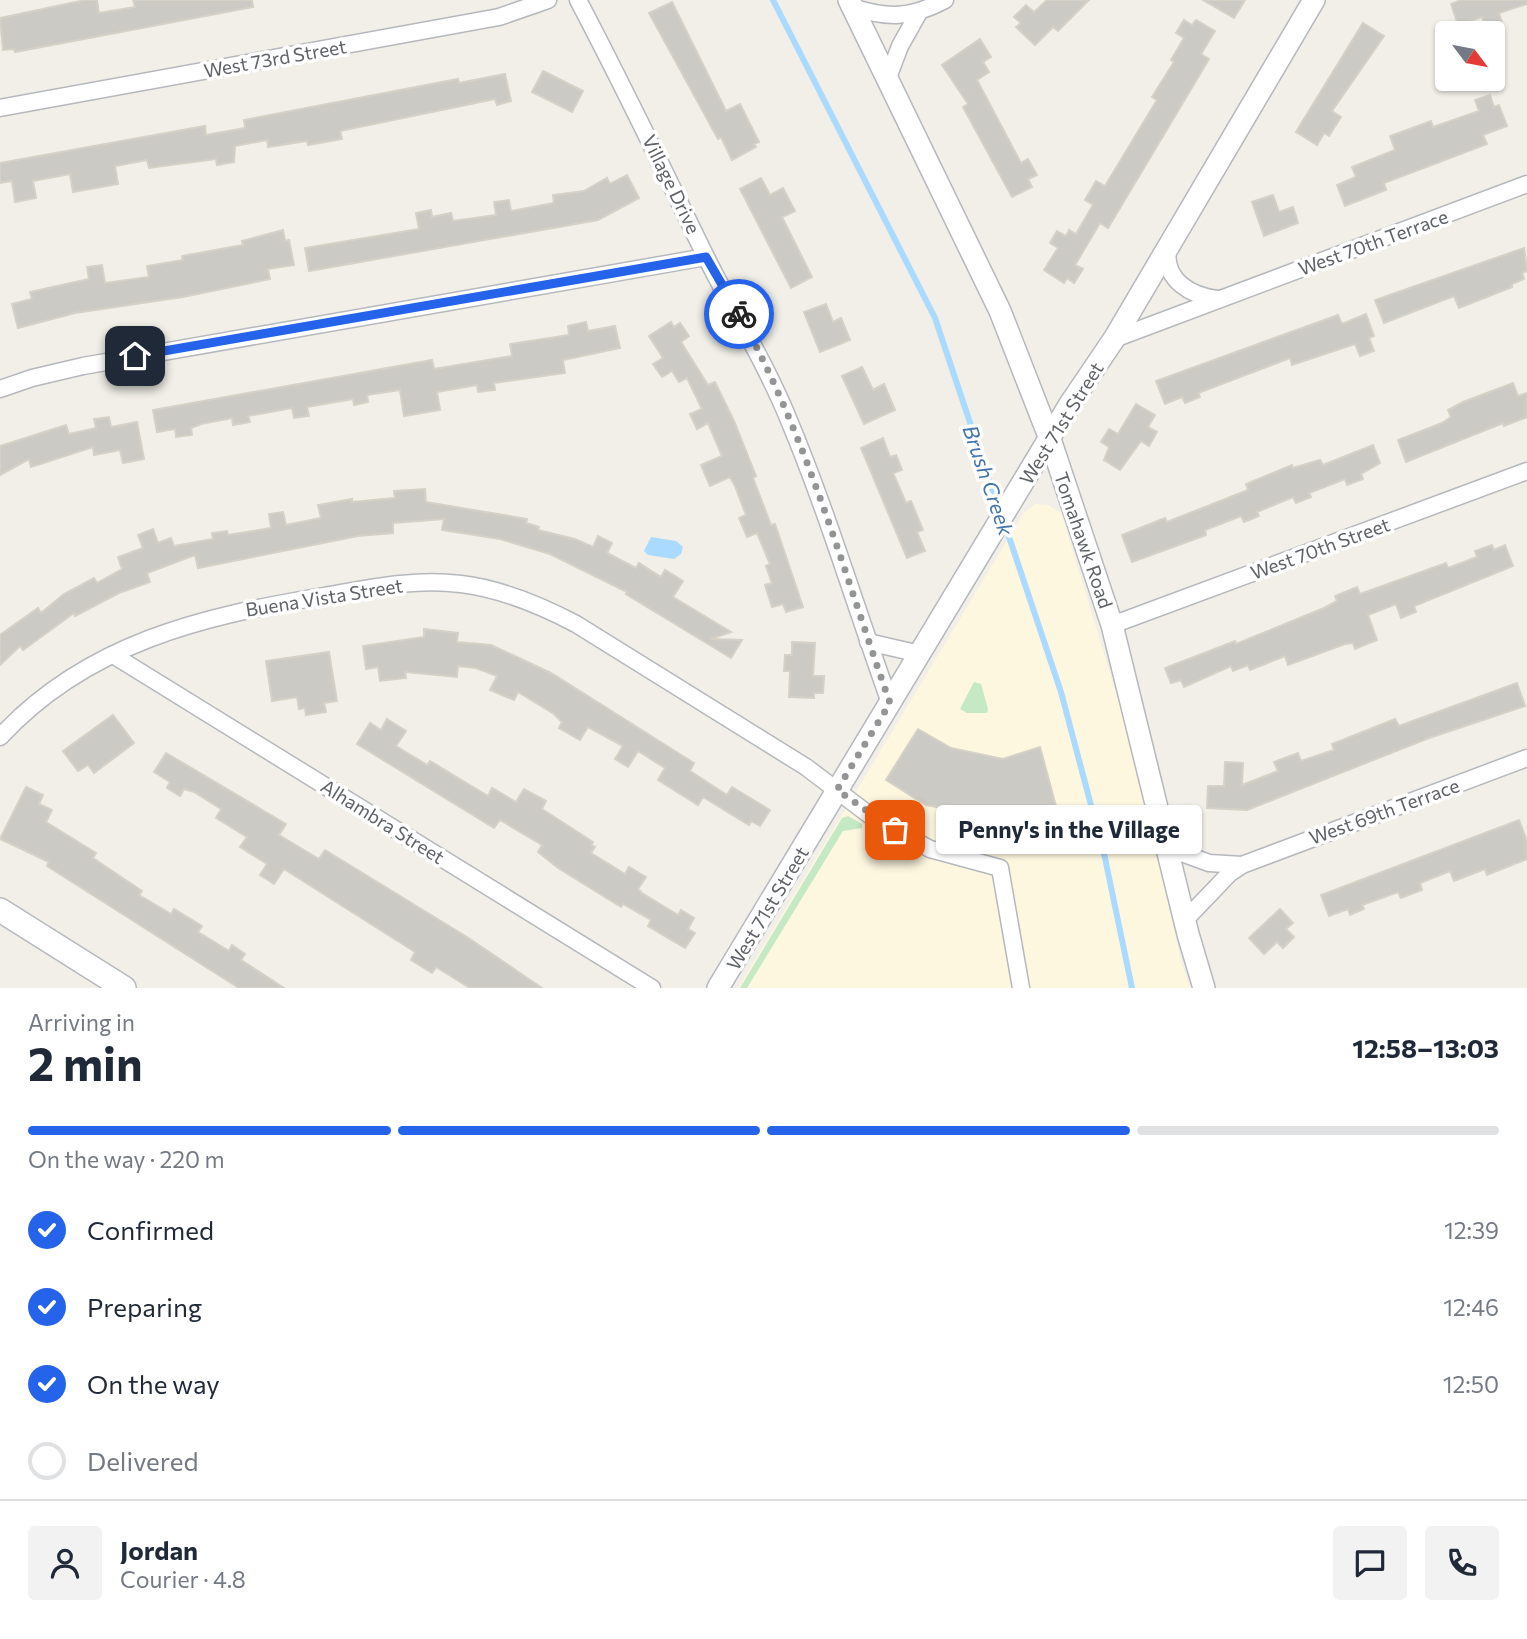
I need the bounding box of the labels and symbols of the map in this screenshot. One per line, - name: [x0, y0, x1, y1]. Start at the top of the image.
- north arrow: [1435, 21, 1505, 91]
- street label: West 73rd Street: [202, 34, 348, 82]
- street label: Village Drive: [638, 131, 706, 237]
- street label: West 70th Terrace: [1295, 204, 1451, 280]
- courier: [704, 279, 774, 349]
- pin: [105, 326, 165, 386]
- street label: West 71st Street: [1014, 357, 1108, 488]
- water label: Brush Creek: [958, 421, 1020, 539]
- street label: Tomahawk Road: [1050, 469, 1118, 611]
- street label: West 70th Street: [1247, 512, 1393, 584]
- street label: Buena Vista Street: [244, 573, 405, 621]
- street label: West 69th Terrace: [1306, 773, 1462, 849]
- street label: Alhambra Street: [317, 774, 449, 868]
- pin: [865, 800, 925, 860]
- callout: Penny's in the Village: [937, 806, 1203, 854]
- street label: West 71st Street: [721, 842, 813, 974]

